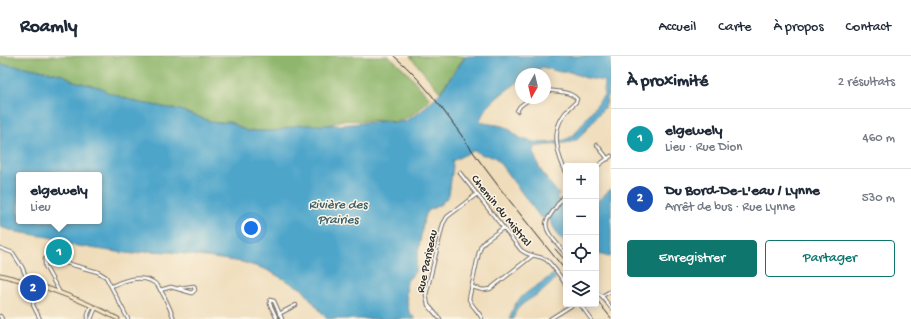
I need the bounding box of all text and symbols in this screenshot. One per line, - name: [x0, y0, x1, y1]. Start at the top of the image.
- text: Roamly: [20, 16, 77, 39]
- text: Accueil: [659, 19, 696, 36]
- text: Carte: [718, 19, 752, 36]
- text: À propos: [774, 19, 824, 36]
- text: Contact: [846, 19, 891, 36]
- north arrow: [515, 68, 551, 104]
- text: À proximité: [627, 72, 708, 92]
- text: 2 résultats: [838, 75, 895, 90]
- text: elgewely: [665, 122, 722, 140]
- text: 1: [637, 131, 643, 146]
- text: 460 m: [863, 131, 895, 146]
- text: Lieu · Rue Dion: [665, 140, 743, 155]
- map controls: [563, 163, 599, 307]
- button: +: [563, 163, 599, 199]
- popup: [16, 172, 102, 224]
- street label: Chemin du Mistral: [467, 173, 534, 250]
- text: elgewely: [30, 182, 88, 200]
- text: Du Bord-De-L'eau / Lynne: [665, 182, 820, 200]
- text: 2: [637, 191, 643, 206]
- text: 530 m: [862, 191, 895, 206]
- water label: Rivière des Prairies: [309, 198, 368, 228]
- button: −: [563, 199, 599, 235]
- text: Lieu: [30, 200, 51, 215]
- text: Arrêt de bus · Rue Lynne: [665, 200, 795, 215]
- your location: [241, 218, 261, 238]
- street label: Rue Pariseau: [414, 228, 442, 294]
- button: locate: [563, 235, 599, 271]
- pin: 1: [46, 237, 72, 267]
- button: Enregistrer: [627, 240, 757, 277]
- button: Partager: [765, 240, 895, 277]
- button: layers: [563, 271, 599, 307]
- pin: 2: [20, 273, 46, 303]

